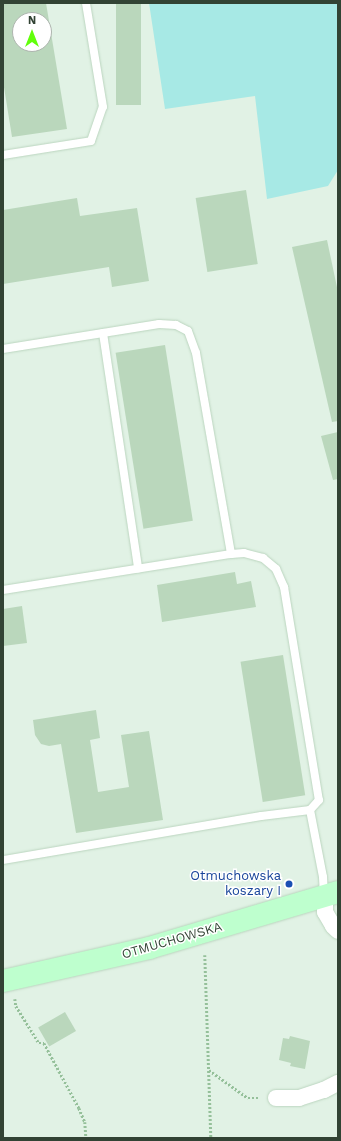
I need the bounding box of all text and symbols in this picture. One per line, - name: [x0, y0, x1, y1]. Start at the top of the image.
- north arrow: [12, 12, 52, 52]
- text: N: [28, 14, 36, 27]
- place label: Otmuchowska koszary I: [190, 869, 281, 900]
- marker: Otmuchowska koszary I: [284, 879, 294, 889]
- street label: OTMUCHOWSKA: [120, 919, 224, 963]

